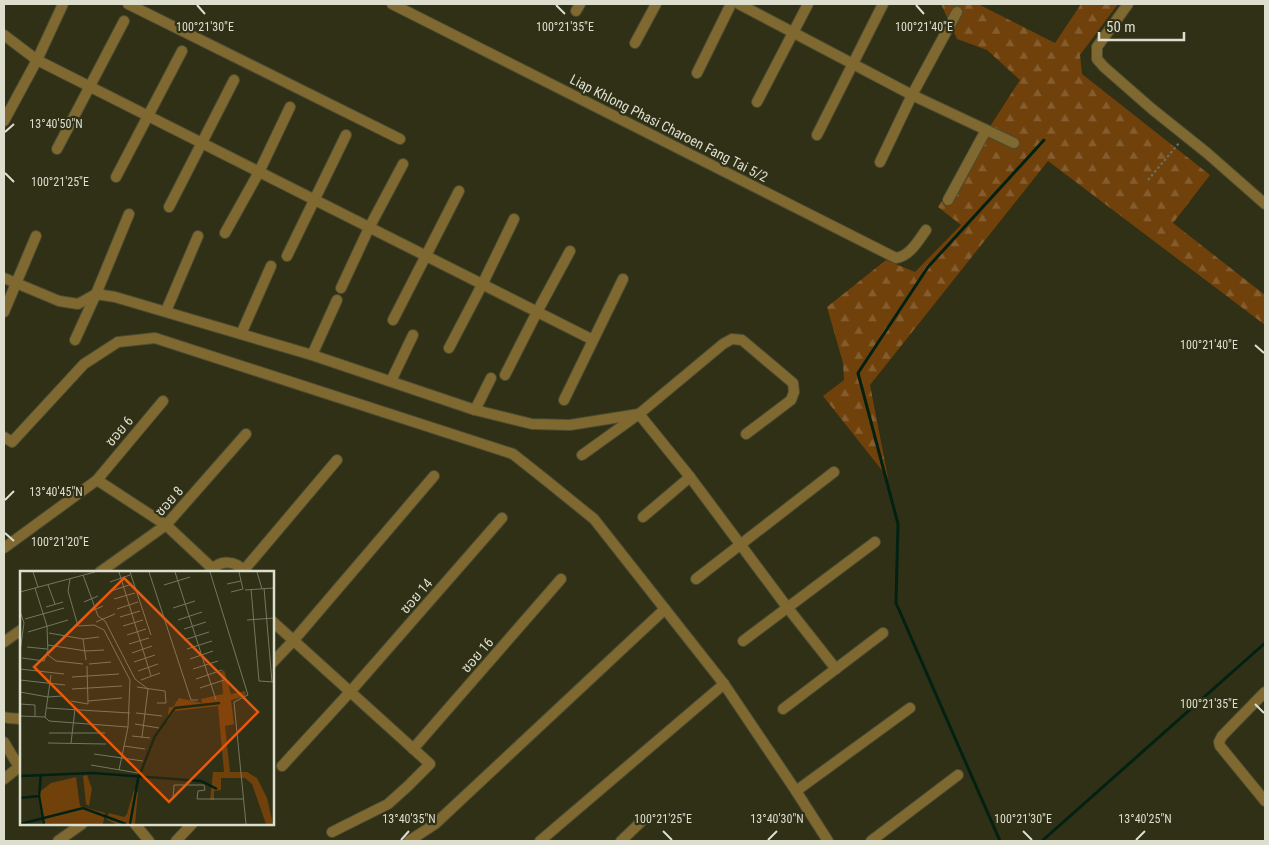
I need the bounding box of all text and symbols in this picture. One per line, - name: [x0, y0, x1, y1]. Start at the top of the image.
- scale bar: [1099, 10, 1184, 42]
- text: 50 m: [1106, 18, 1136, 36]
- text: 100°21'30"E: [176, 20, 234, 34]
- text: 100°21'35"E: [536, 20, 594, 34]
- text: 100°21'40"E: [895, 20, 953, 34]
- street label: Liap Khlong Phasi Charoen Fang Tai 5/2: [567, 71, 771, 185]
- text: 13°40'50"N: [29, 117, 83, 131]
- text: 100°21'25"E: [31, 175, 89, 189]
- text: 100°21'40"E: [1180, 338, 1238, 352]
- street label: ซอย 6: [102, 413, 136, 449]
- street label: ซอย 8: [152, 483, 186, 519]
- text: 13°40'45"N: [29, 485, 83, 499]
- text: 100°21'20"E: [31, 535, 89, 549]
- inset map: [20, 571, 274, 825]
- street label: ซอย 14: [396, 575, 436, 617]
- street label: ซอย 16: [457, 634, 497, 676]
- text: 100°21'35"E: [1180, 697, 1238, 711]
- text: 13°40'35"N: [382, 812, 436, 826]
- text: 100°21'25"E: [634, 812, 692, 826]
- text: 13°40'30"N: [750, 812, 804, 826]
- text: 100°21'30"E: [994, 812, 1052, 826]
- text: 13°40'25"N: [1118, 812, 1172, 826]

